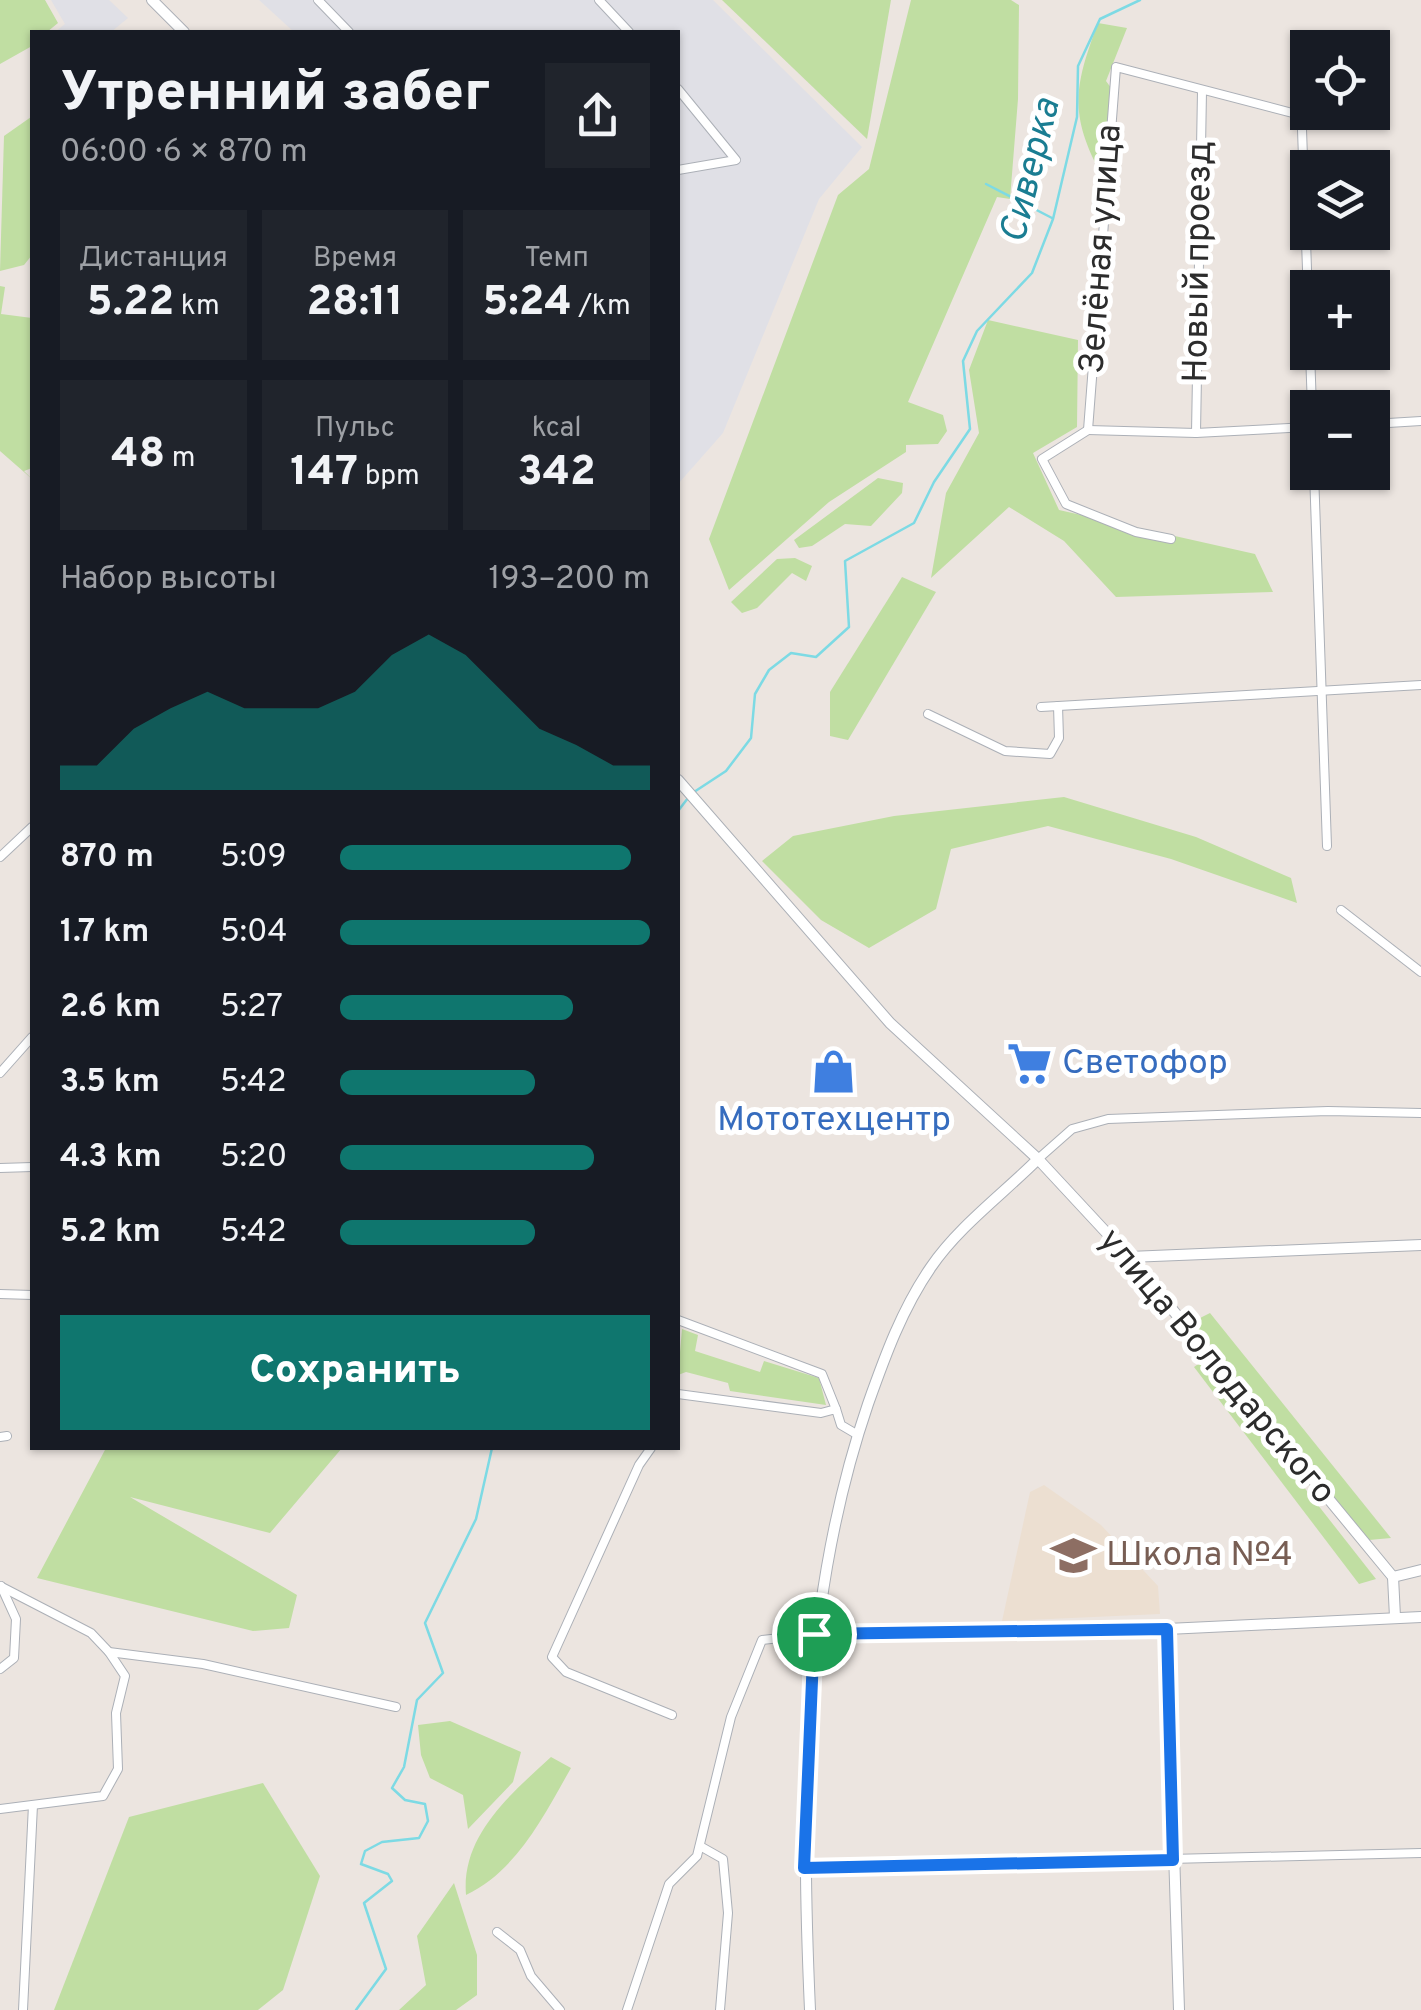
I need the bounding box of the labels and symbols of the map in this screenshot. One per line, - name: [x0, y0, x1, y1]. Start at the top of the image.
- water label: Сиверка: [990, 93, 1074, 249]
- street label: Зелёная улица: [1071, 123, 1133, 375]
- street label: Новый проезд: [1175, 141, 1223, 383]
- supermarket icon: Светофор: [1005, 1040, 1053, 1088]
- place label: Светофор: [1062, 1042, 1228, 1086]
- shop icon: Мототехцентр: [810, 1047, 858, 1095]
- place label: Мототехцентр: [717, 1099, 951, 1143]
- street label: улица Володарского: [1088, 1220, 1344, 1514]
- school or university icon: Школа №4: [1049, 1532, 1097, 1580]
- place label: Школа №4: [1106, 1534, 1293, 1578]
- pin: [772, 1592, 857, 1677]

